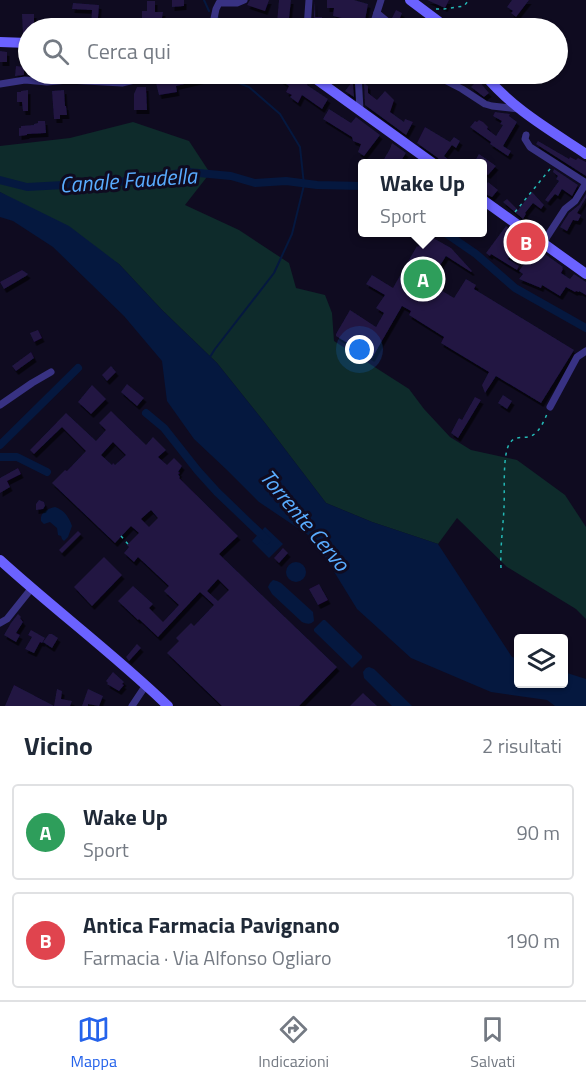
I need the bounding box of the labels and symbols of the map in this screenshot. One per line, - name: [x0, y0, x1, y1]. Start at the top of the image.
- water label: Canale Faudella: [58, 158, 200, 202]
- pin: B: [506, 220, 546, 264]
- pin: A: [404, 256, 442, 302]
- your location: [345, 335, 374, 364]
- water label: Torrente Cervo: [252, 461, 359, 580]

